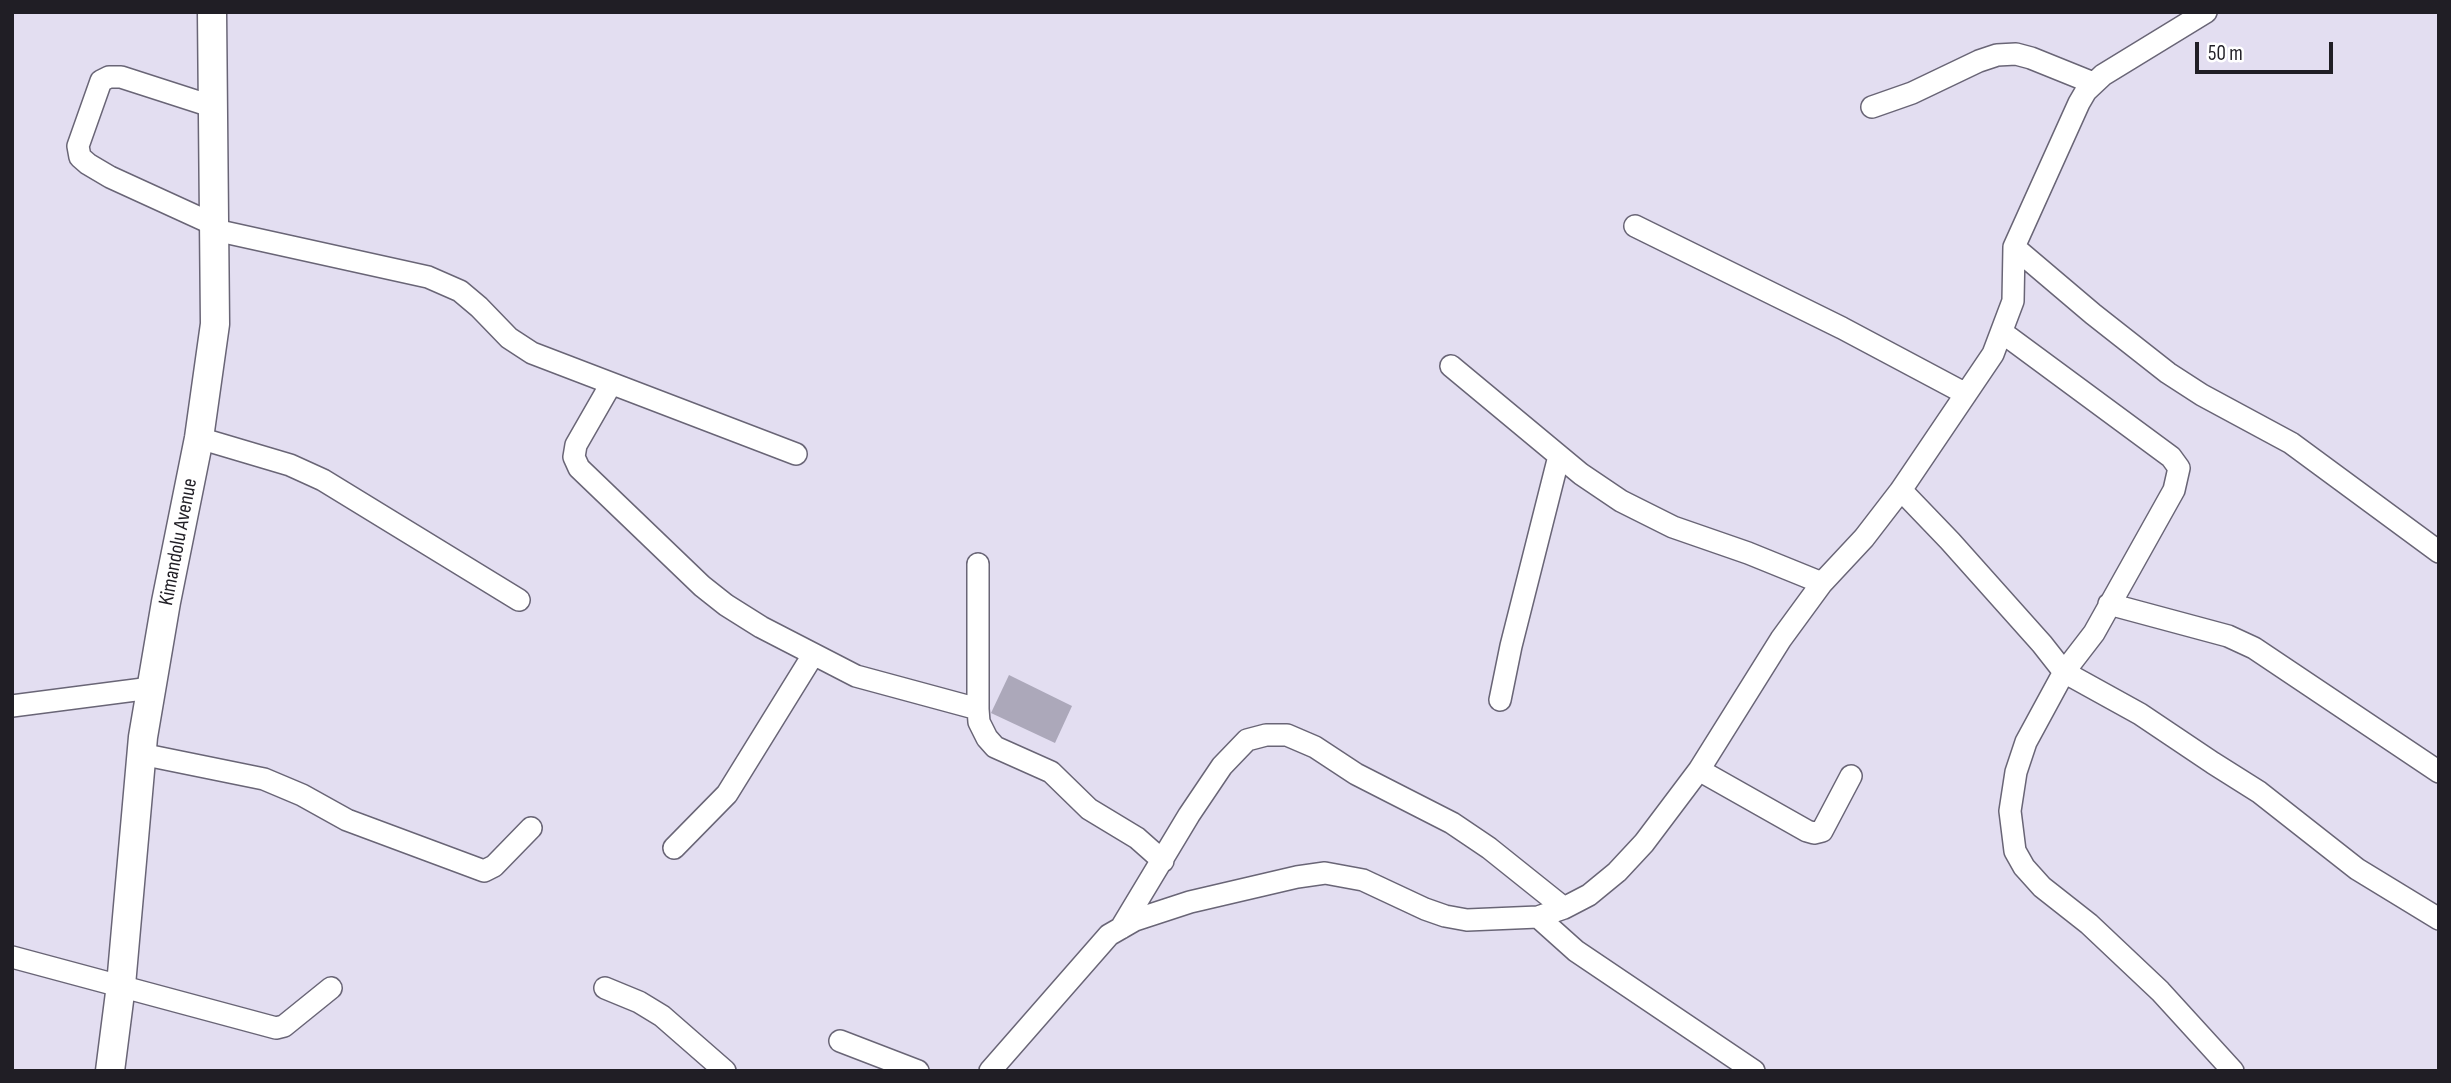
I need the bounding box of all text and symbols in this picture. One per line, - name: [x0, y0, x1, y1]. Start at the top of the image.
- scale bar: [2199, 28, 2337, 72]
- text: 50 m: [2208, 41, 2243, 66]
- street label: Kimandolu Avenue: [154, 476, 204, 608]

